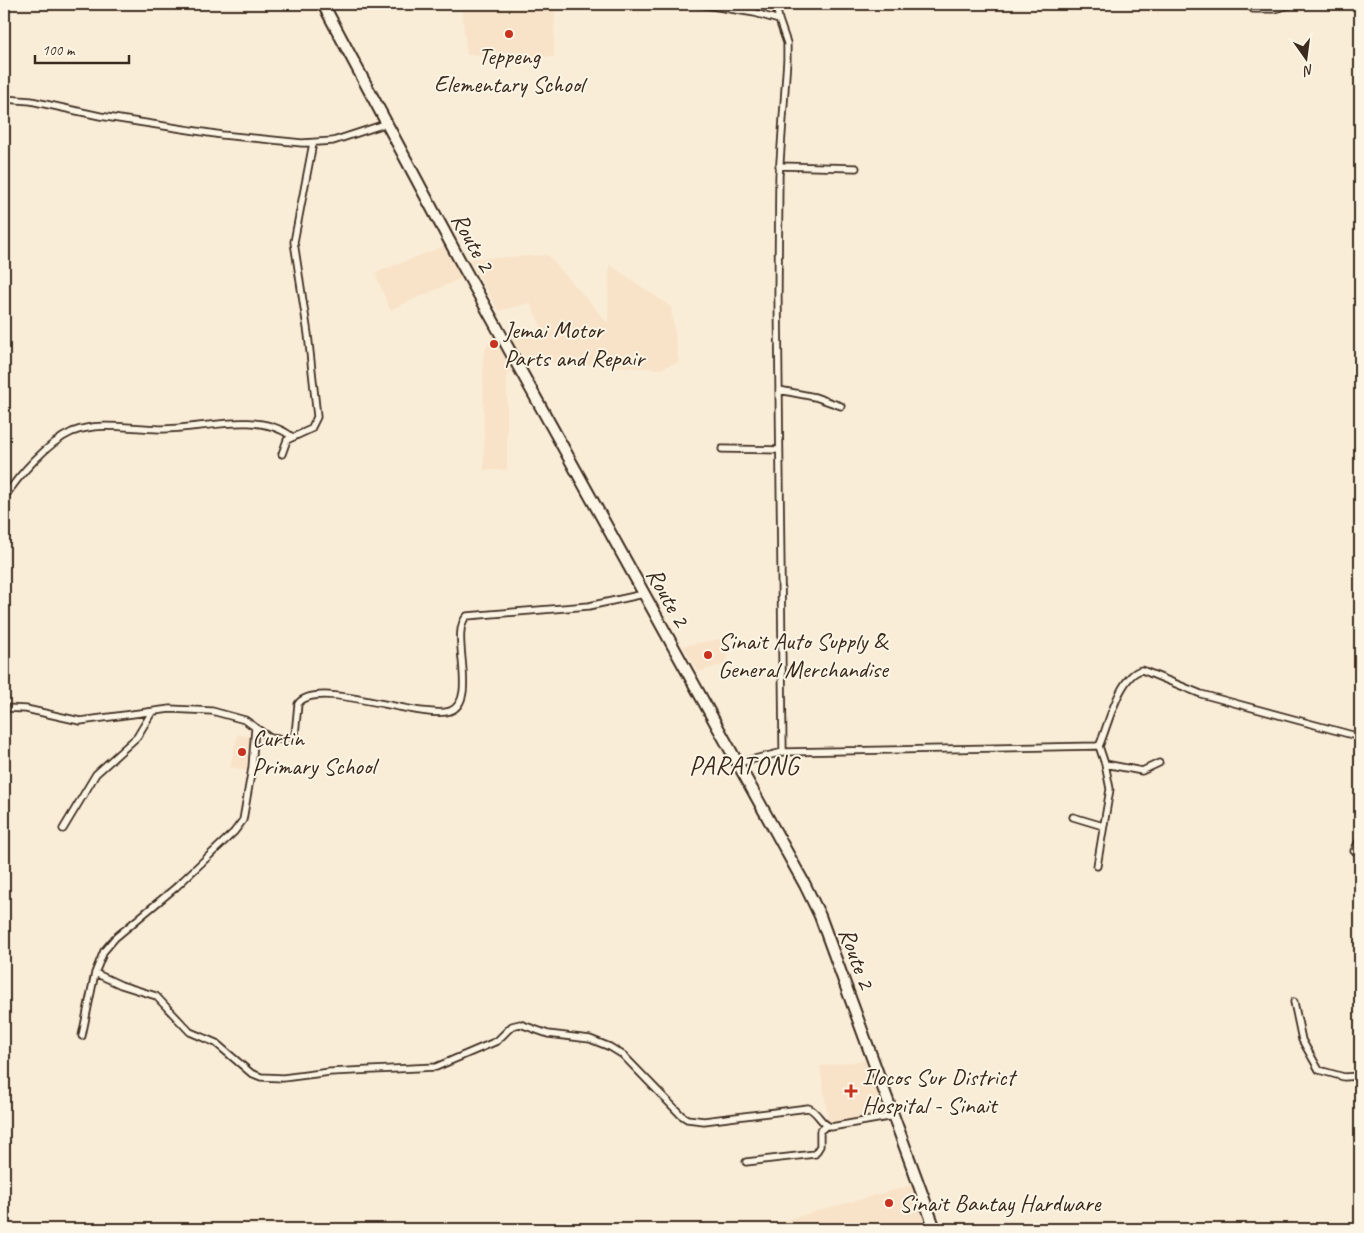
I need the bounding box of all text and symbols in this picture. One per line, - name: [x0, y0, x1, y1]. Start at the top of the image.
- marker: Teppeng Elementary School: [503, 28, 515, 40]
- scale bar: [35, 32, 129, 64]
- north arrow: [1282, 32, 1332, 82]
- text: 100 m: [42, 41, 76, 60]
- place label: Teppeng Elementary School: [434, 41, 588, 99]
- text: N: [1301, 61, 1315, 80]
- street label: Route 2: [445, 207, 502, 278]
- place label: Jemai Motor Parts and Repair: [503, 315, 646, 373]
- marker: Jemai Motor Parts and Repair: [488, 338, 500, 350]
- street label: Route 2: [640, 562, 697, 633]
- place label: Sinait Auto Supply & General Merchandise: [718, 626, 890, 684]
- marker: Sinait Auto Supply & General Merchandise: [702, 649, 714, 661]
- place label: Curtin Primary School: [252, 723, 379, 781]
- marker: Curtin Primary School: [236, 746, 248, 758]
- district label: PARATONG: [689, 749, 801, 782]
- street label: Route 2: [832, 924, 883, 994]
- place label: Ilocos Sur District Hospital - Sinait: [862, 1062, 1018, 1120]
- marker: Ilocos Sur District Hospital - Sinait: [844, 1084, 858, 1098]
- place label: Sinait Bantay Hardware: [899, 1188, 1103, 1218]
- marker: Sinait Bantay Hardware: [883, 1197, 895, 1209]

